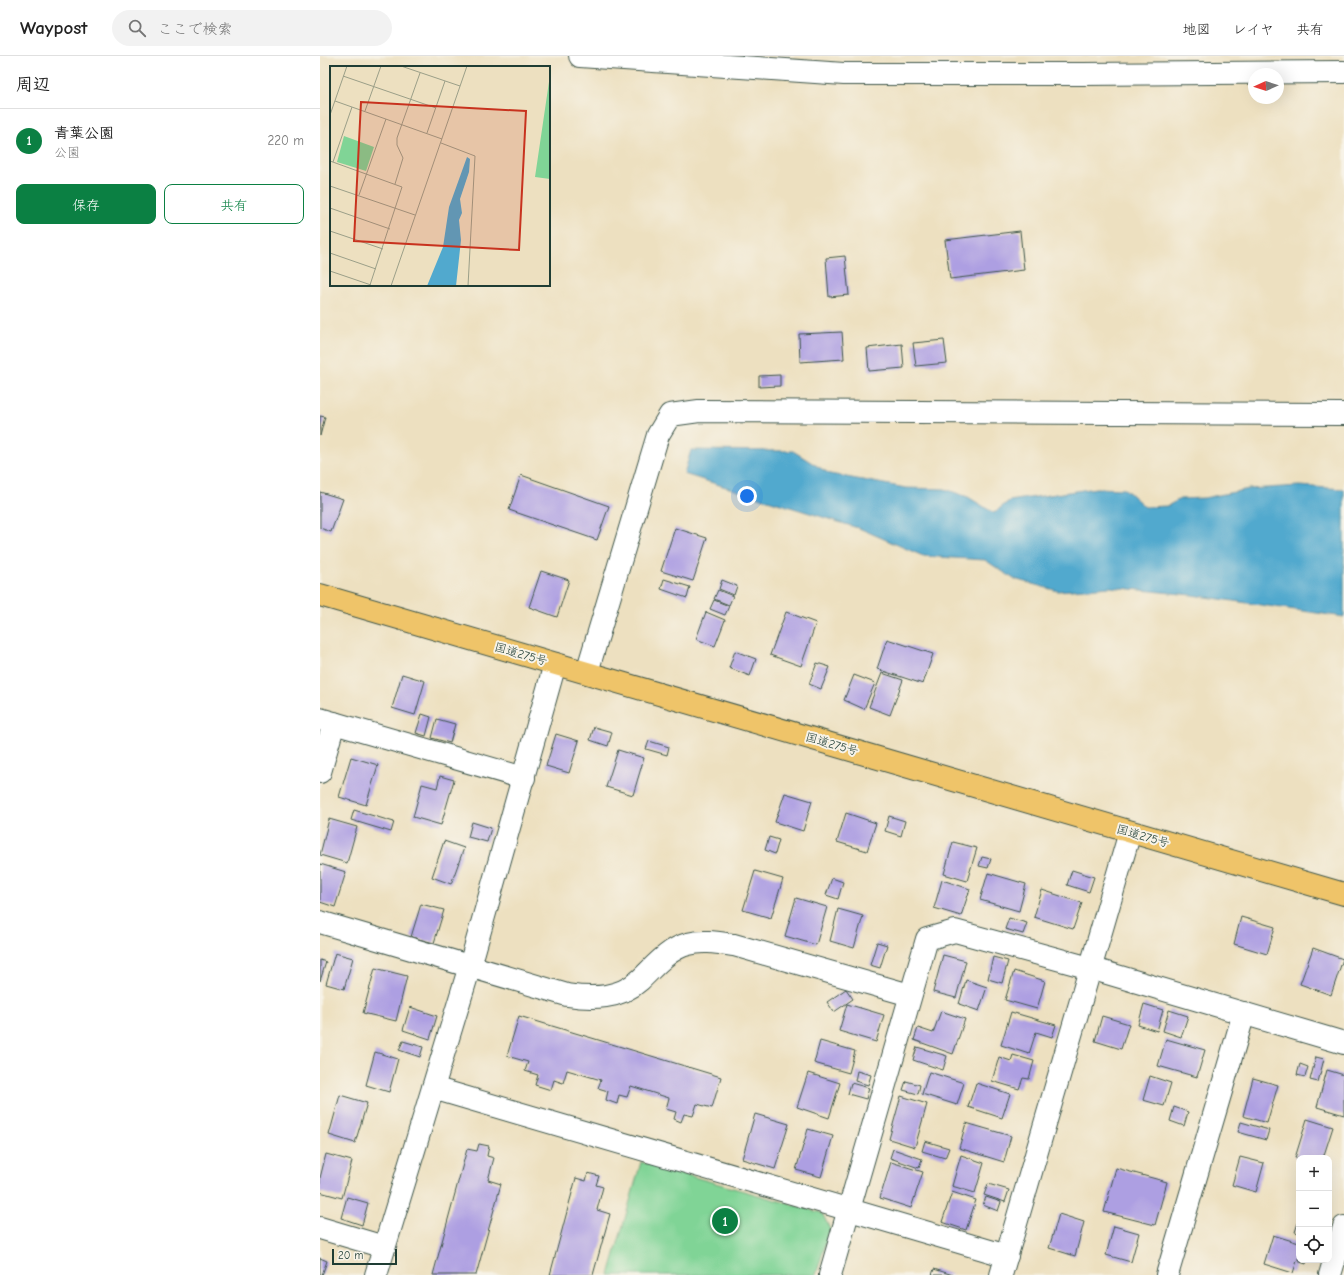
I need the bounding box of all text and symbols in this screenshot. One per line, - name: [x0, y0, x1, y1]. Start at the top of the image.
- search box: [112, 10, 392, 46]
- text: Waypost: [20, 17, 88, 39]
- icon: search: [126, 17, 148, 39]
- text: ここで検索: [158, 20, 233, 38]
- text: 地図: [1183, 21, 1211, 38]
- text: レイヤ: [1233, 21, 1274, 38]
- text: 共有: [1296, 21, 1324, 38]
- inset map: [330, 66, 550, 286]
- north arrow: [1248, 68, 1284, 104]
- text: 周辺: [16, 75, 50, 94]
- text: 青葉公園: [54, 124, 114, 142]
- text: 1: [26, 133, 32, 148]
- text: 220 m: [267, 133, 304, 148]
- text: 公園: [54, 145, 80, 160]
- button: 保存: [16, 184, 156, 224]
- button: 共有: [164, 184, 304, 224]
- your location: [737, 486, 757, 506]
- street label: 国道275号: [493, 640, 549, 668]
- street label: 国道275号: [804, 730, 860, 758]
- street label: 国道275号: [1115, 822, 1171, 850]
- map controls: [1296, 1155, 1332, 1263]
- button: +: [1296, 1155, 1332, 1191]
- button: −: [1296, 1191, 1332, 1227]
- pin: 1: [712, 1206, 738, 1236]
- button: locate: [1296, 1227, 1332, 1263]
- scale bar: [332, 1247, 397, 1266]
- text: 20 m: [338, 1249, 363, 1262]

